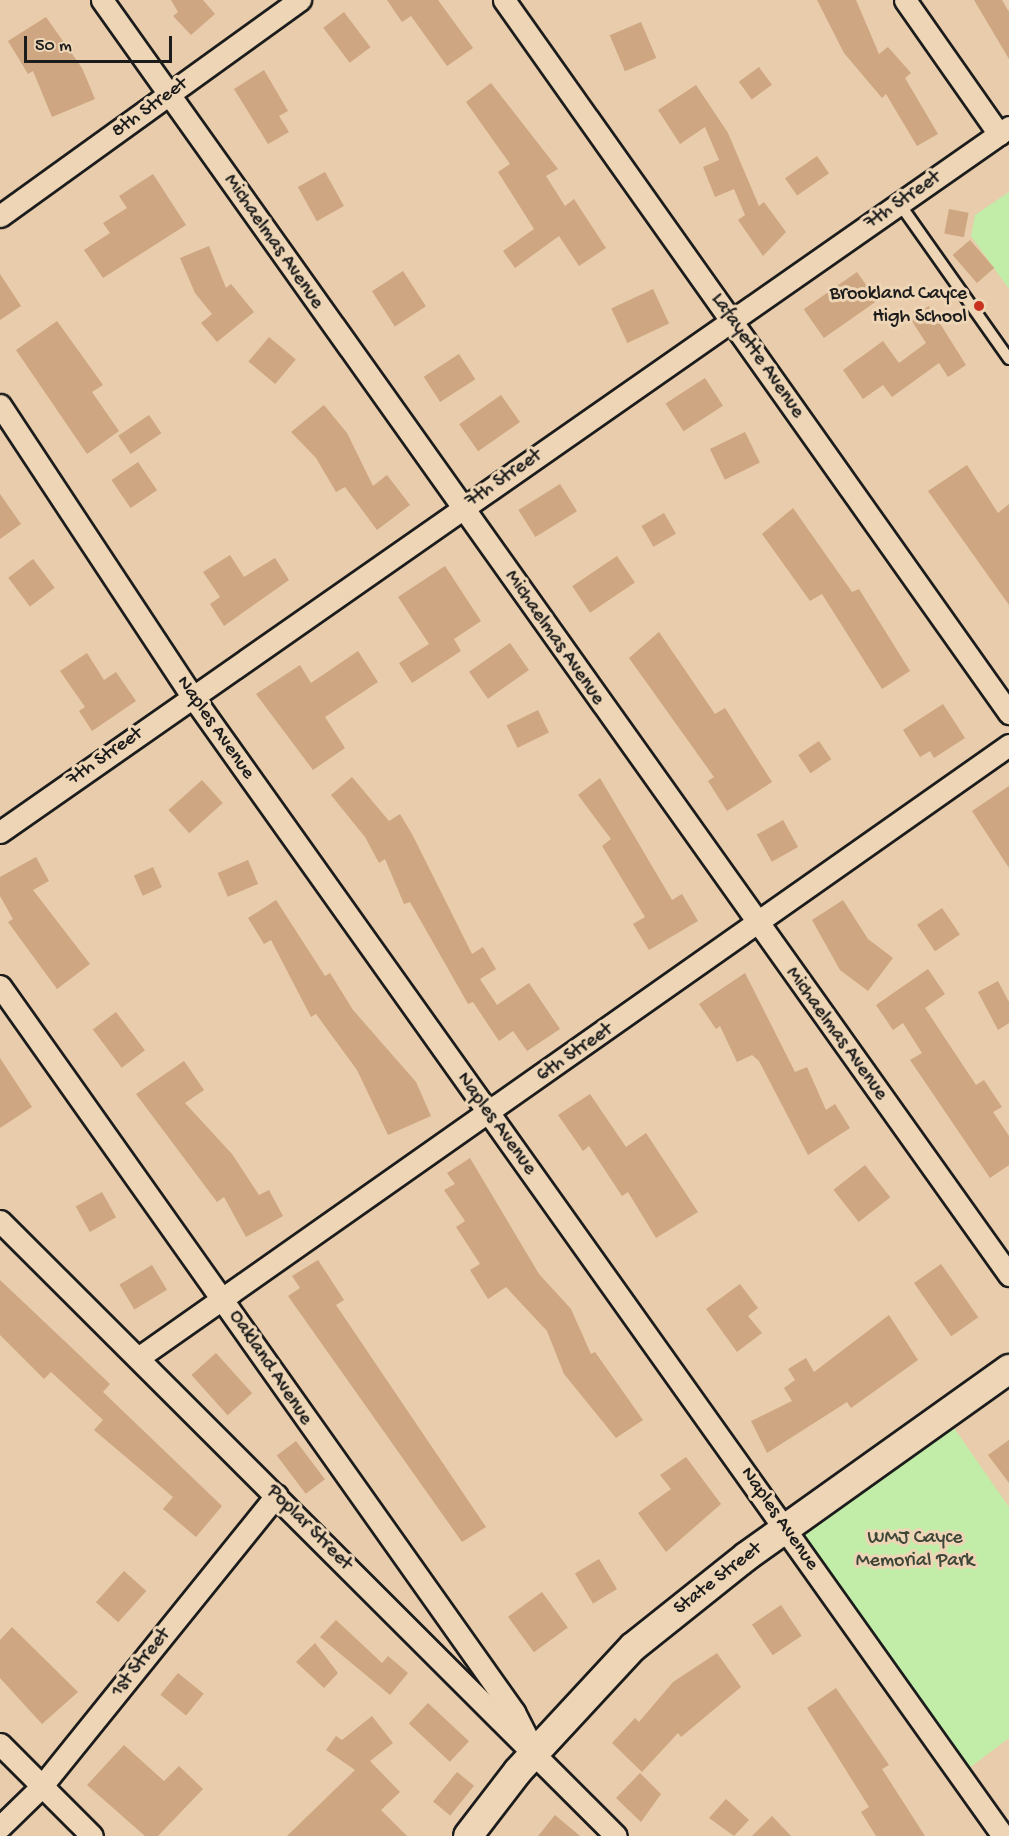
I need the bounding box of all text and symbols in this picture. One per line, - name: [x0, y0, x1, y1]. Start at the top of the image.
- scale bar: [27, 24, 176, 62]
- text: 50 m: [35, 36, 72, 57]
- street label: 8th Street: [107, 72, 193, 144]
- street label: 7th Street: [860, 166, 946, 236]
- street label: Michaelmas Avenue: [218, 170, 328, 314]
- place label: Brookland Cayce High School: [830, 282, 967, 329]
- street label: Lafayette Avenue: [705, 289, 809, 423]
- marker: Brookland Cayce High School: [972, 299, 986, 313]
- street label: 7th Street: [461, 444, 547, 514]
- street label: Michaelmas Avenue: [499, 566, 609, 710]
- street label: Naples Avenue: [170, 672, 260, 784]
- street label: 7th Street: [62, 722, 148, 792]
- street label: Michaelmas Avenue: [780, 963, 892, 1105]
- street label: 6th Street: [532, 1018, 618, 1088]
- street label: Naples Avenue: [451, 1068, 541, 1180]
- street label: Oakland Avenue: [223, 1306, 317, 1430]
- street label: Naples Avenue: [734, 1463, 824, 1575]
- street label: Poplar Street: [261, 1480, 357, 1576]
- park label: WMJ Cayce Memorial Park: [856, 1526, 974, 1573]
- street label: State Street: [669, 1537, 767, 1621]
- street label: 1st Street: [106, 1624, 176, 1702]

